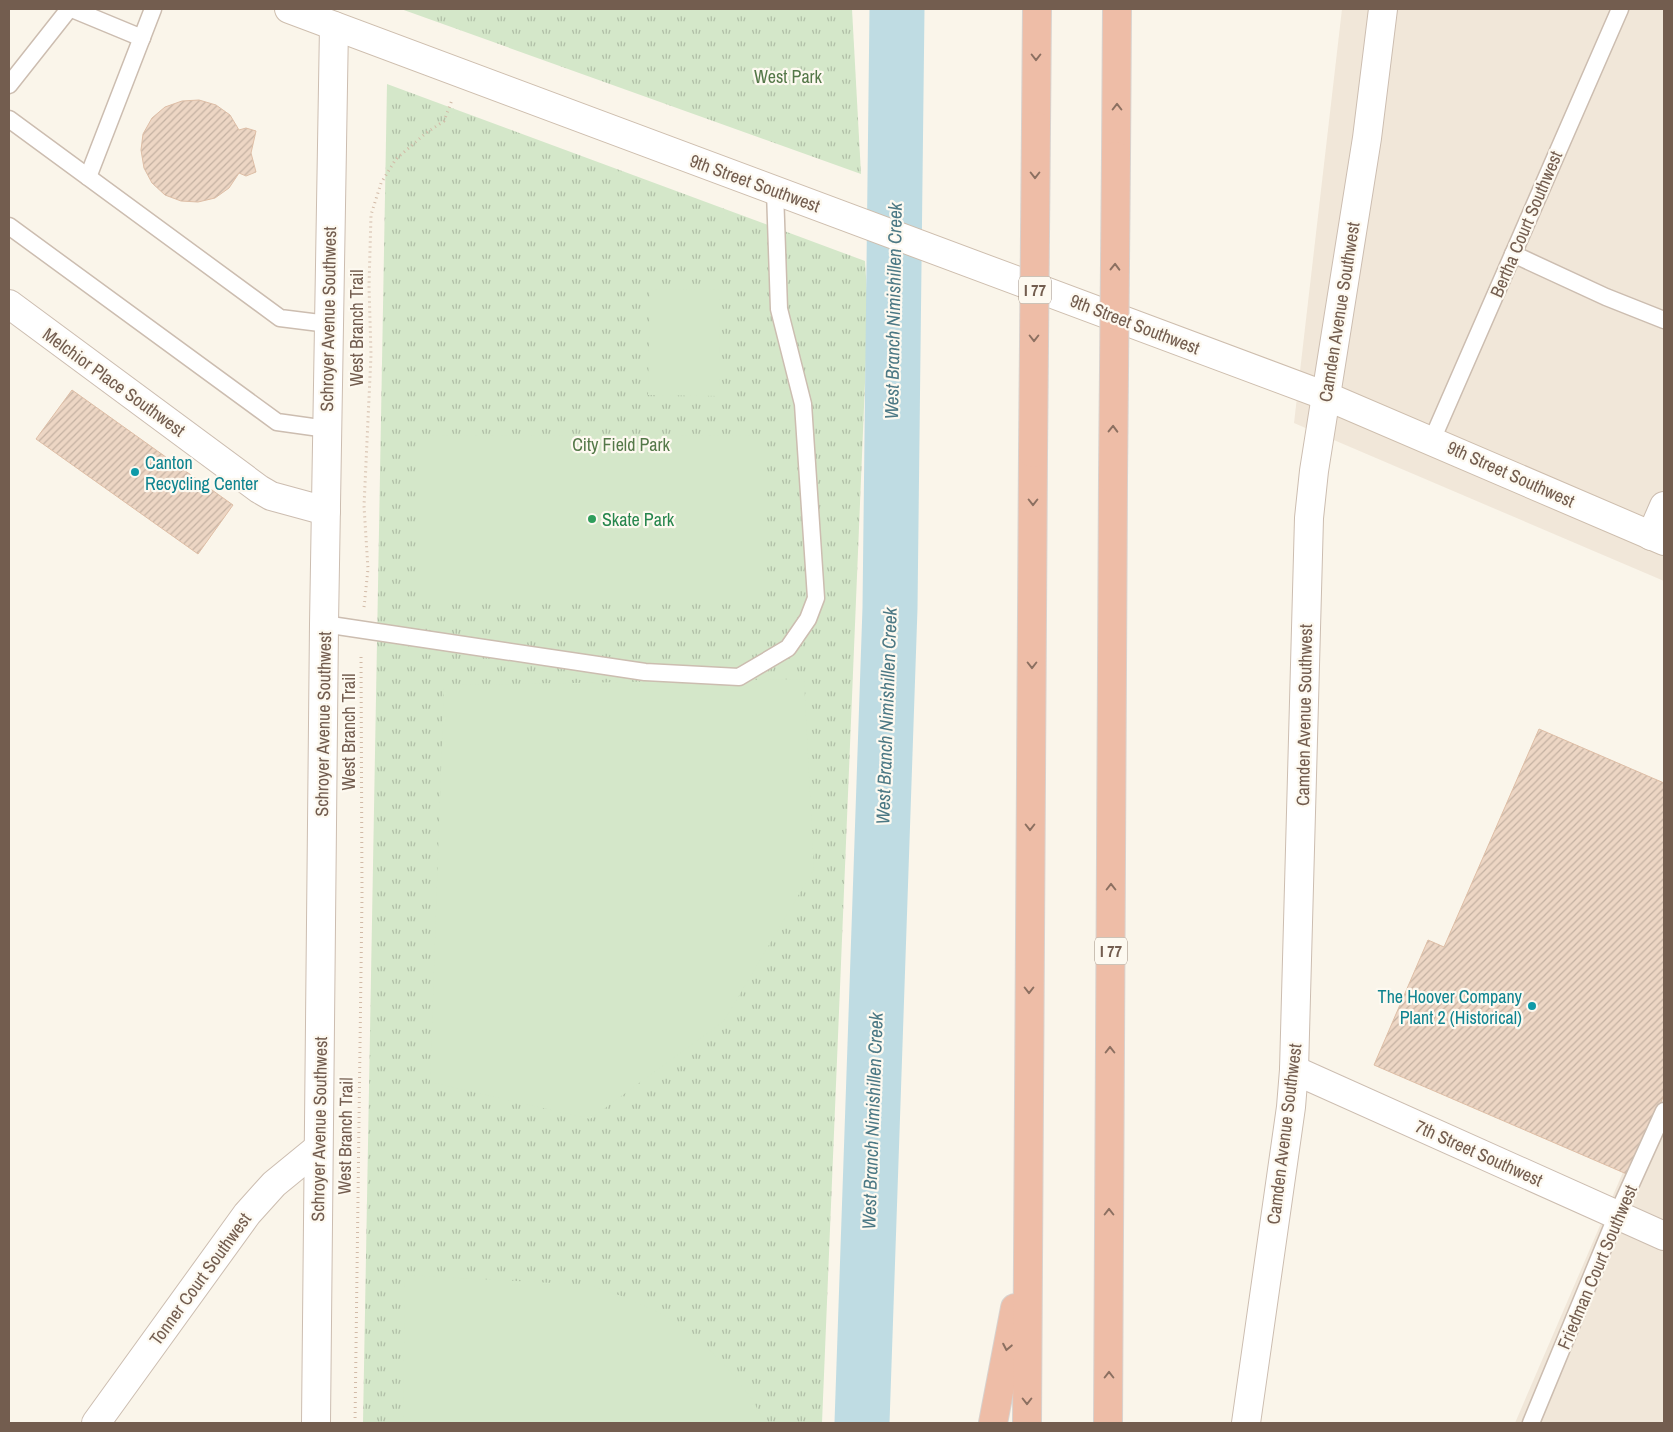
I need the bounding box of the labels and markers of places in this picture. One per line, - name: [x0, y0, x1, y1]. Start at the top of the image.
- place label: Canton Recycling Center: [145, 450, 258, 496]
- marker: Canton Recycling Center: [129, 466, 141, 478]
- place label: Skate Park: [602, 507, 675, 532]
- marker: Skate Park: [586, 513, 598, 525]
- place label: The Hoover Company Plant 2 (Historical): [1378, 984, 1523, 1030]
- marker: The Hoover Company Plant 2 (Historical): [1526, 1000, 1538, 1012]

